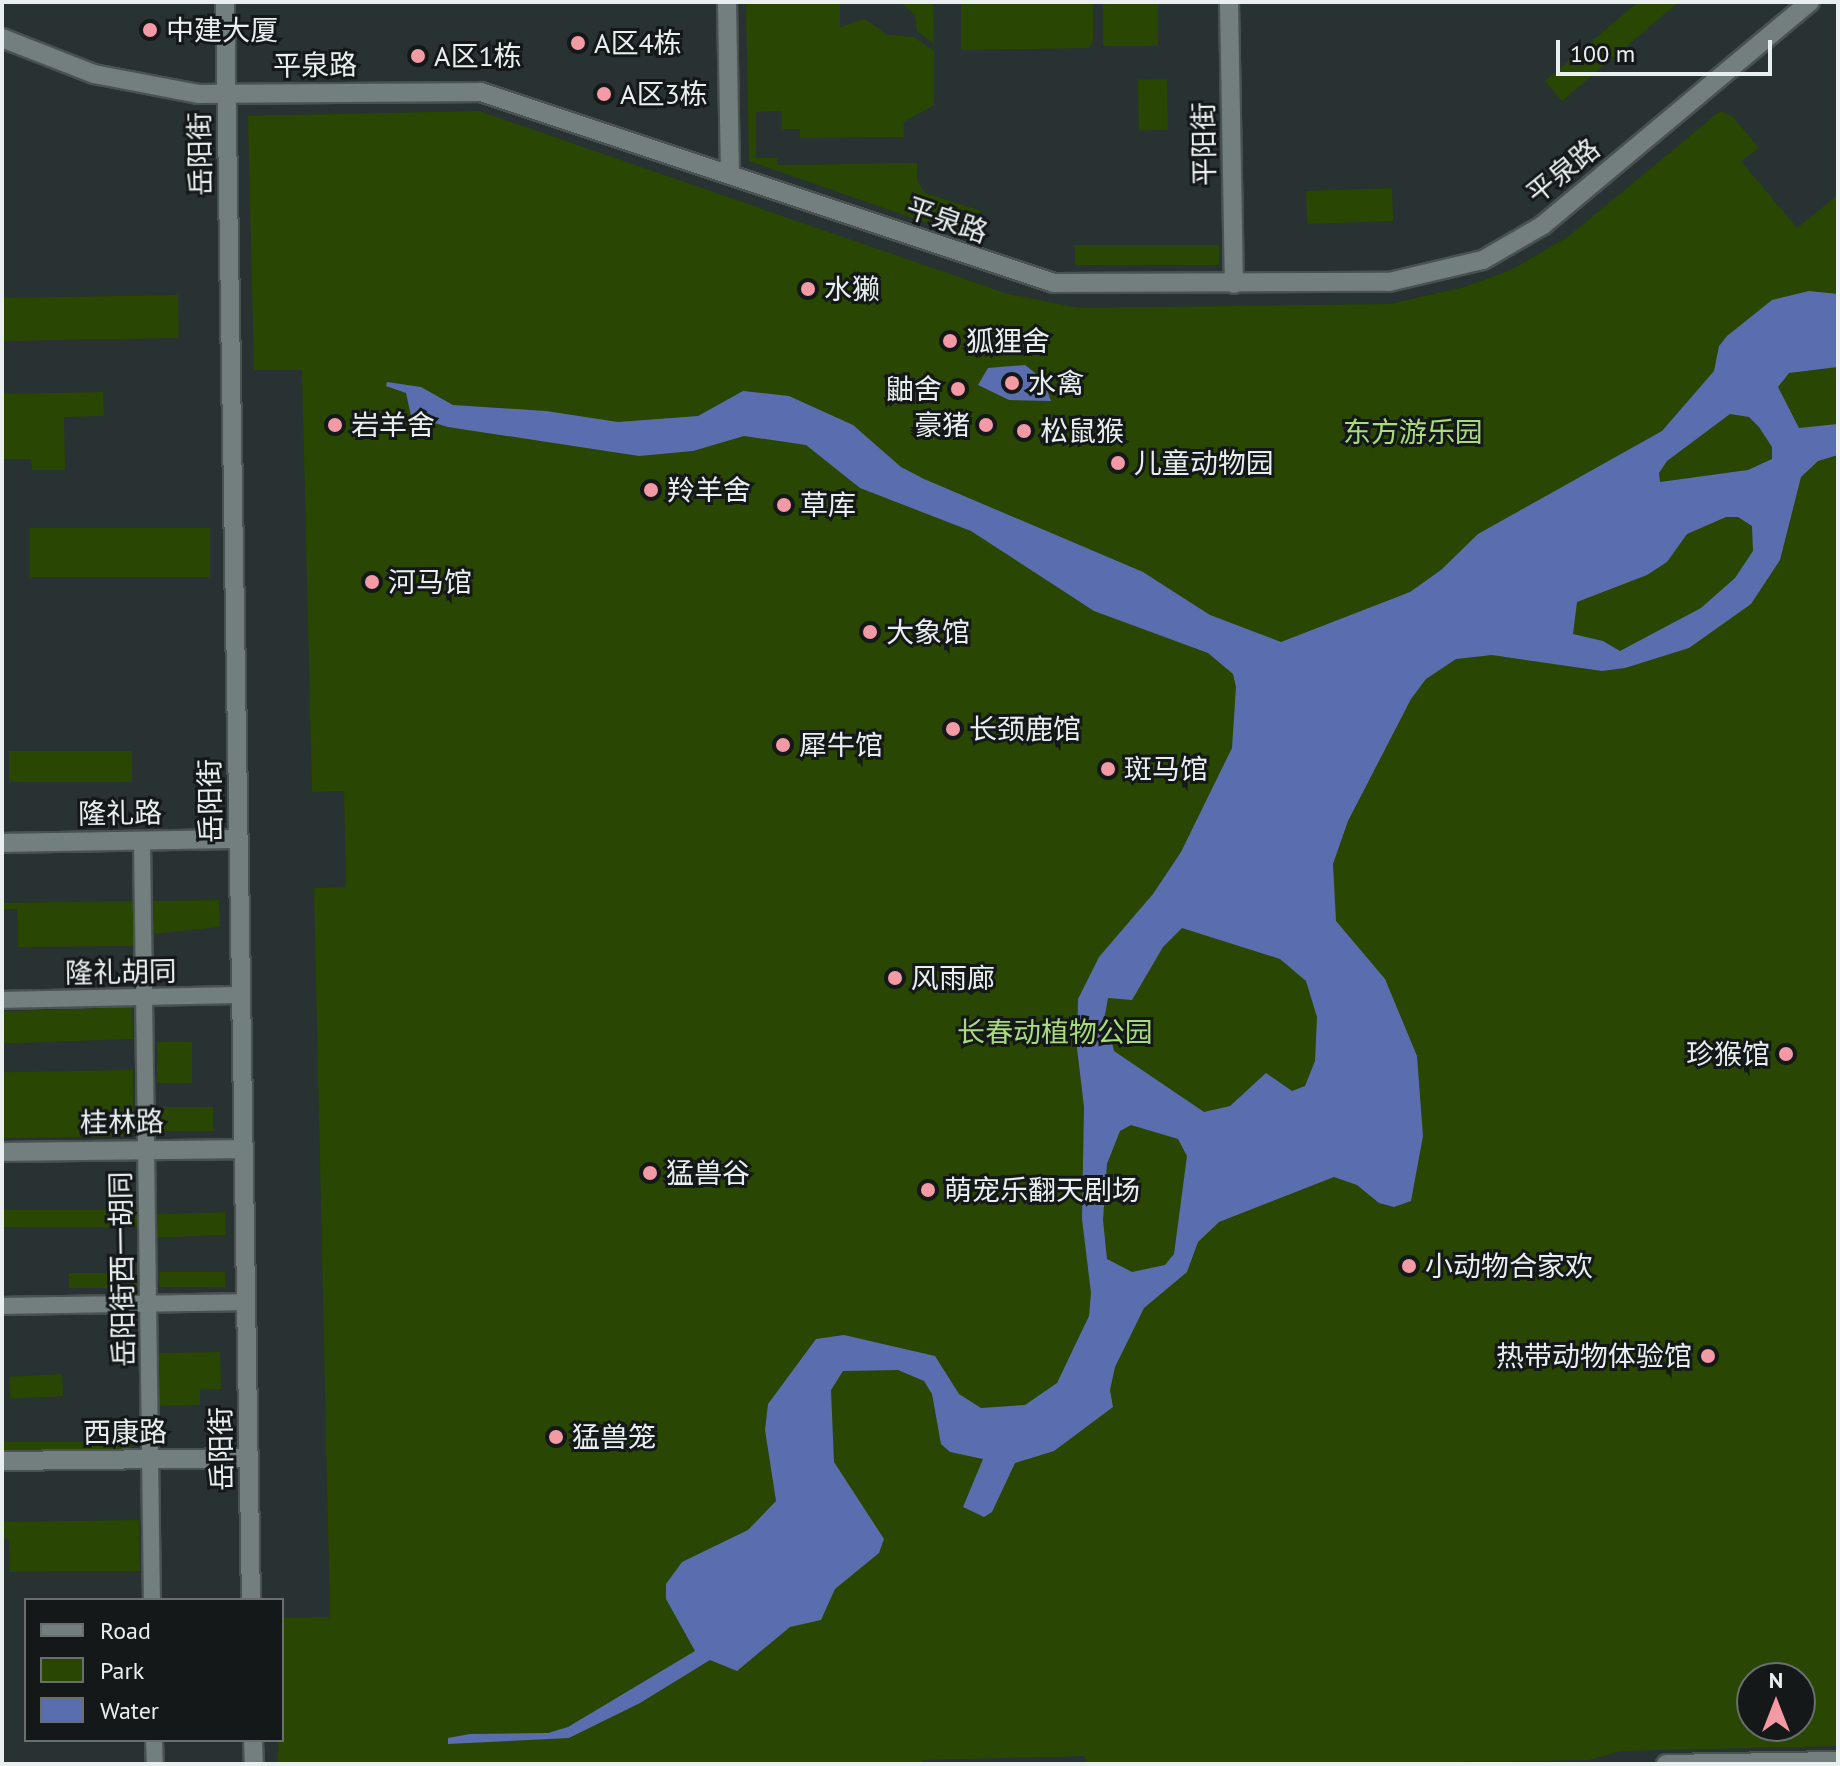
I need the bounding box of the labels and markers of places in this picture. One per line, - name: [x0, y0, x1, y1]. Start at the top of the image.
- place label: 中建大厦: [166, 13, 278, 47]
- marker: 中建大厦: [141, 21, 159, 39]
- place label: A区4栋: [594, 26, 682, 60]
- marker: A区4栋: [569, 34, 587, 52]
- place label: A区1栋: [434, 39, 522, 73]
- marker: A区1栋: [409, 47, 427, 65]
- place label: A区3栋: [620, 77, 708, 111]
- marker: A区3栋: [595, 85, 613, 103]
- place label: 水獭: [824, 272, 880, 306]
- marker: 水獭: [799, 280, 817, 298]
- place label: 狐狸舍: [966, 324, 1050, 358]
- marker: 狐狸舍: [941, 332, 959, 350]
- place label: 水禽: [1028, 366, 1084, 400]
- place label: 鼬舍: [886, 372, 942, 406]
- marker: 水禽: [1003, 374, 1021, 392]
- marker: 鼬舍: [949, 380, 967, 398]
- place label: 岩羊舍: [351, 408, 435, 442]
- place label: 豪猪: [914, 408, 970, 442]
- place label: 松鼠猴: [1040, 414, 1124, 448]
- marker: 岩羊舍: [326, 416, 344, 434]
- marker: 豪猪: [977, 416, 995, 434]
- marker: 松鼠猴: [1015, 422, 1033, 440]
- place label: 儿童动物园: [1134, 446, 1274, 480]
- marker: 儿童动物园: [1109, 454, 1127, 472]
- place label: 羚羊舍: [667, 473, 751, 507]
- marker: 羚羊舍: [642, 481, 660, 499]
- place label: 草库: [800, 488, 856, 522]
- marker: 草库: [775, 496, 793, 514]
- place label: 河马馆: [388, 565, 472, 599]
- marker: 河马馆: [363, 573, 381, 591]
- place label: 大象馆: [886, 615, 970, 649]
- marker: 大象馆: [861, 623, 879, 641]
- place label: 长颈鹿馆: [969, 712, 1081, 746]
- marker: 长颈鹿馆: [944, 720, 962, 738]
- place label: 犀牛馆: [799, 728, 883, 762]
- marker: 犀牛馆: [774, 736, 792, 754]
- place label: 斑马馆: [1124, 752, 1208, 786]
- marker: 斑马馆: [1099, 760, 1117, 778]
- place label: 风雨廊: [911, 961, 995, 995]
- marker: 风雨廊: [886, 969, 904, 987]
- place label: 珍猴馆: [1686, 1037, 1770, 1071]
- marker: 珍猴馆: [1777, 1045, 1795, 1063]
- place label: 猛兽谷: [666, 1156, 750, 1190]
- marker: 猛兽谷: [641, 1164, 659, 1182]
- place label: 萌宠乐翻天剧场: [944, 1173, 1140, 1207]
- marker: 萌宠乐翻天剧场: [919, 1181, 937, 1199]
- place label: 小动物合家欢: [1425, 1249, 1593, 1283]
- marker: 小动物合家欢: [1400, 1257, 1418, 1275]
- place label: 热带动物体验馆: [1496, 1339, 1692, 1373]
- marker: 热带动物体验馆: [1699, 1347, 1717, 1365]
- place label: 猛兽笼: [572, 1420, 656, 1454]
- marker: 猛兽笼: [547, 1428, 565, 1446]

